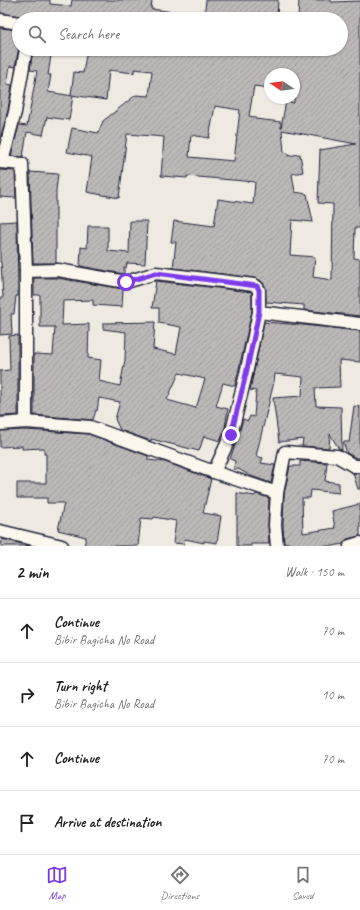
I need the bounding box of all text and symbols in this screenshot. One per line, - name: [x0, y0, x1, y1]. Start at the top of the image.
- search box: [12, 12, 348, 56]
- icon: search: [26, 23, 48, 45]
- text: Search here: [58, 25, 119, 44]
- north arrow: [264, 68, 300, 104]
- route start: [117, 273, 135, 291]
- route end: [222, 426, 240, 444]
- text: 2 min: [16, 562, 49, 583]
- text: Walk · 150 m: [285, 564, 344, 580]
- text: Continue: [54, 613, 99, 632]
- icon: ahead: [16, 620, 38, 642]
- text: 70 m: [322, 623, 344, 639]
- text: Bibir Bagicha No Road: [54, 632, 154, 648]
- text: Turn right: [54, 677, 107, 696]
- icon: right: [16, 684, 38, 706]
- text: 10 m: [322, 687, 344, 703]
- text: Bibir Bagicha No Road: [54, 696, 154, 712]
- icon: ahead: [16, 748, 38, 770]
- text: Continue: [54, 749, 99, 768]
- text: 70 m: [322, 751, 344, 767]
- icon: arrive: [16, 812, 38, 834]
- text: Arrive at destination: [54, 813, 161, 832]
- tab: Map: [46, 864, 68, 902]
- tab: Directions: [161, 864, 199, 902]
- tab: Saved: [292, 864, 314, 902]

